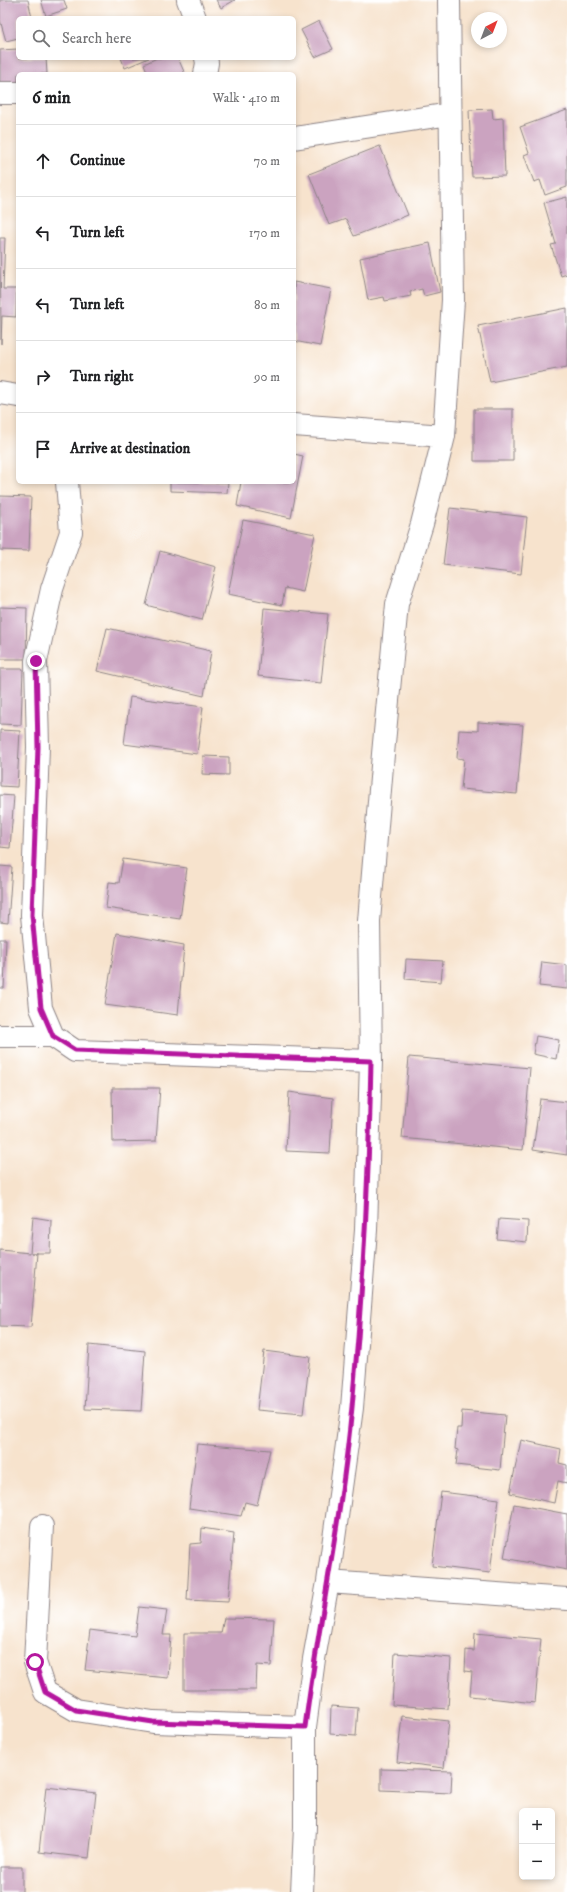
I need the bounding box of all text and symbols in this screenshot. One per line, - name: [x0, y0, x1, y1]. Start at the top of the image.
- north arrow: [471, 12, 507, 48]
- search box: [16, 16, 296, 60]
- icon: search: [30, 27, 52, 49]
- text: Search here: [62, 29, 131, 48]
- text: 6 min: [32, 87, 71, 109]
- text: Walk · 410 m: [213, 90, 280, 106]
- icon: ahead: [32, 150, 54, 172]
- text: Continue: [70, 151, 125, 170]
- text: 70 m: [254, 153, 280, 169]
- icon: left: [32, 222, 54, 244]
- text: Turn left: [70, 223, 124, 242]
- text: 170 m: [249, 225, 280, 241]
- icon: left: [32, 294, 54, 316]
- text: Turn left: [70, 295, 124, 314]
- text: 80 m: [254, 297, 280, 313]
- icon: right: [32, 366, 54, 388]
- text: Turn right: [70, 367, 133, 386]
- text: 90 m: [254, 369, 280, 385]
- icon: arrive: [32, 438, 54, 460]
- text: Arrive at destination: [70, 439, 190, 458]
- route end: [27, 652, 45, 670]
- route start: [26, 1653, 44, 1671]
- map controls: [519, 1808, 555, 1880]
- button: +: [519, 1808, 555, 1844]
- button: −: [519, 1844, 555, 1880]

